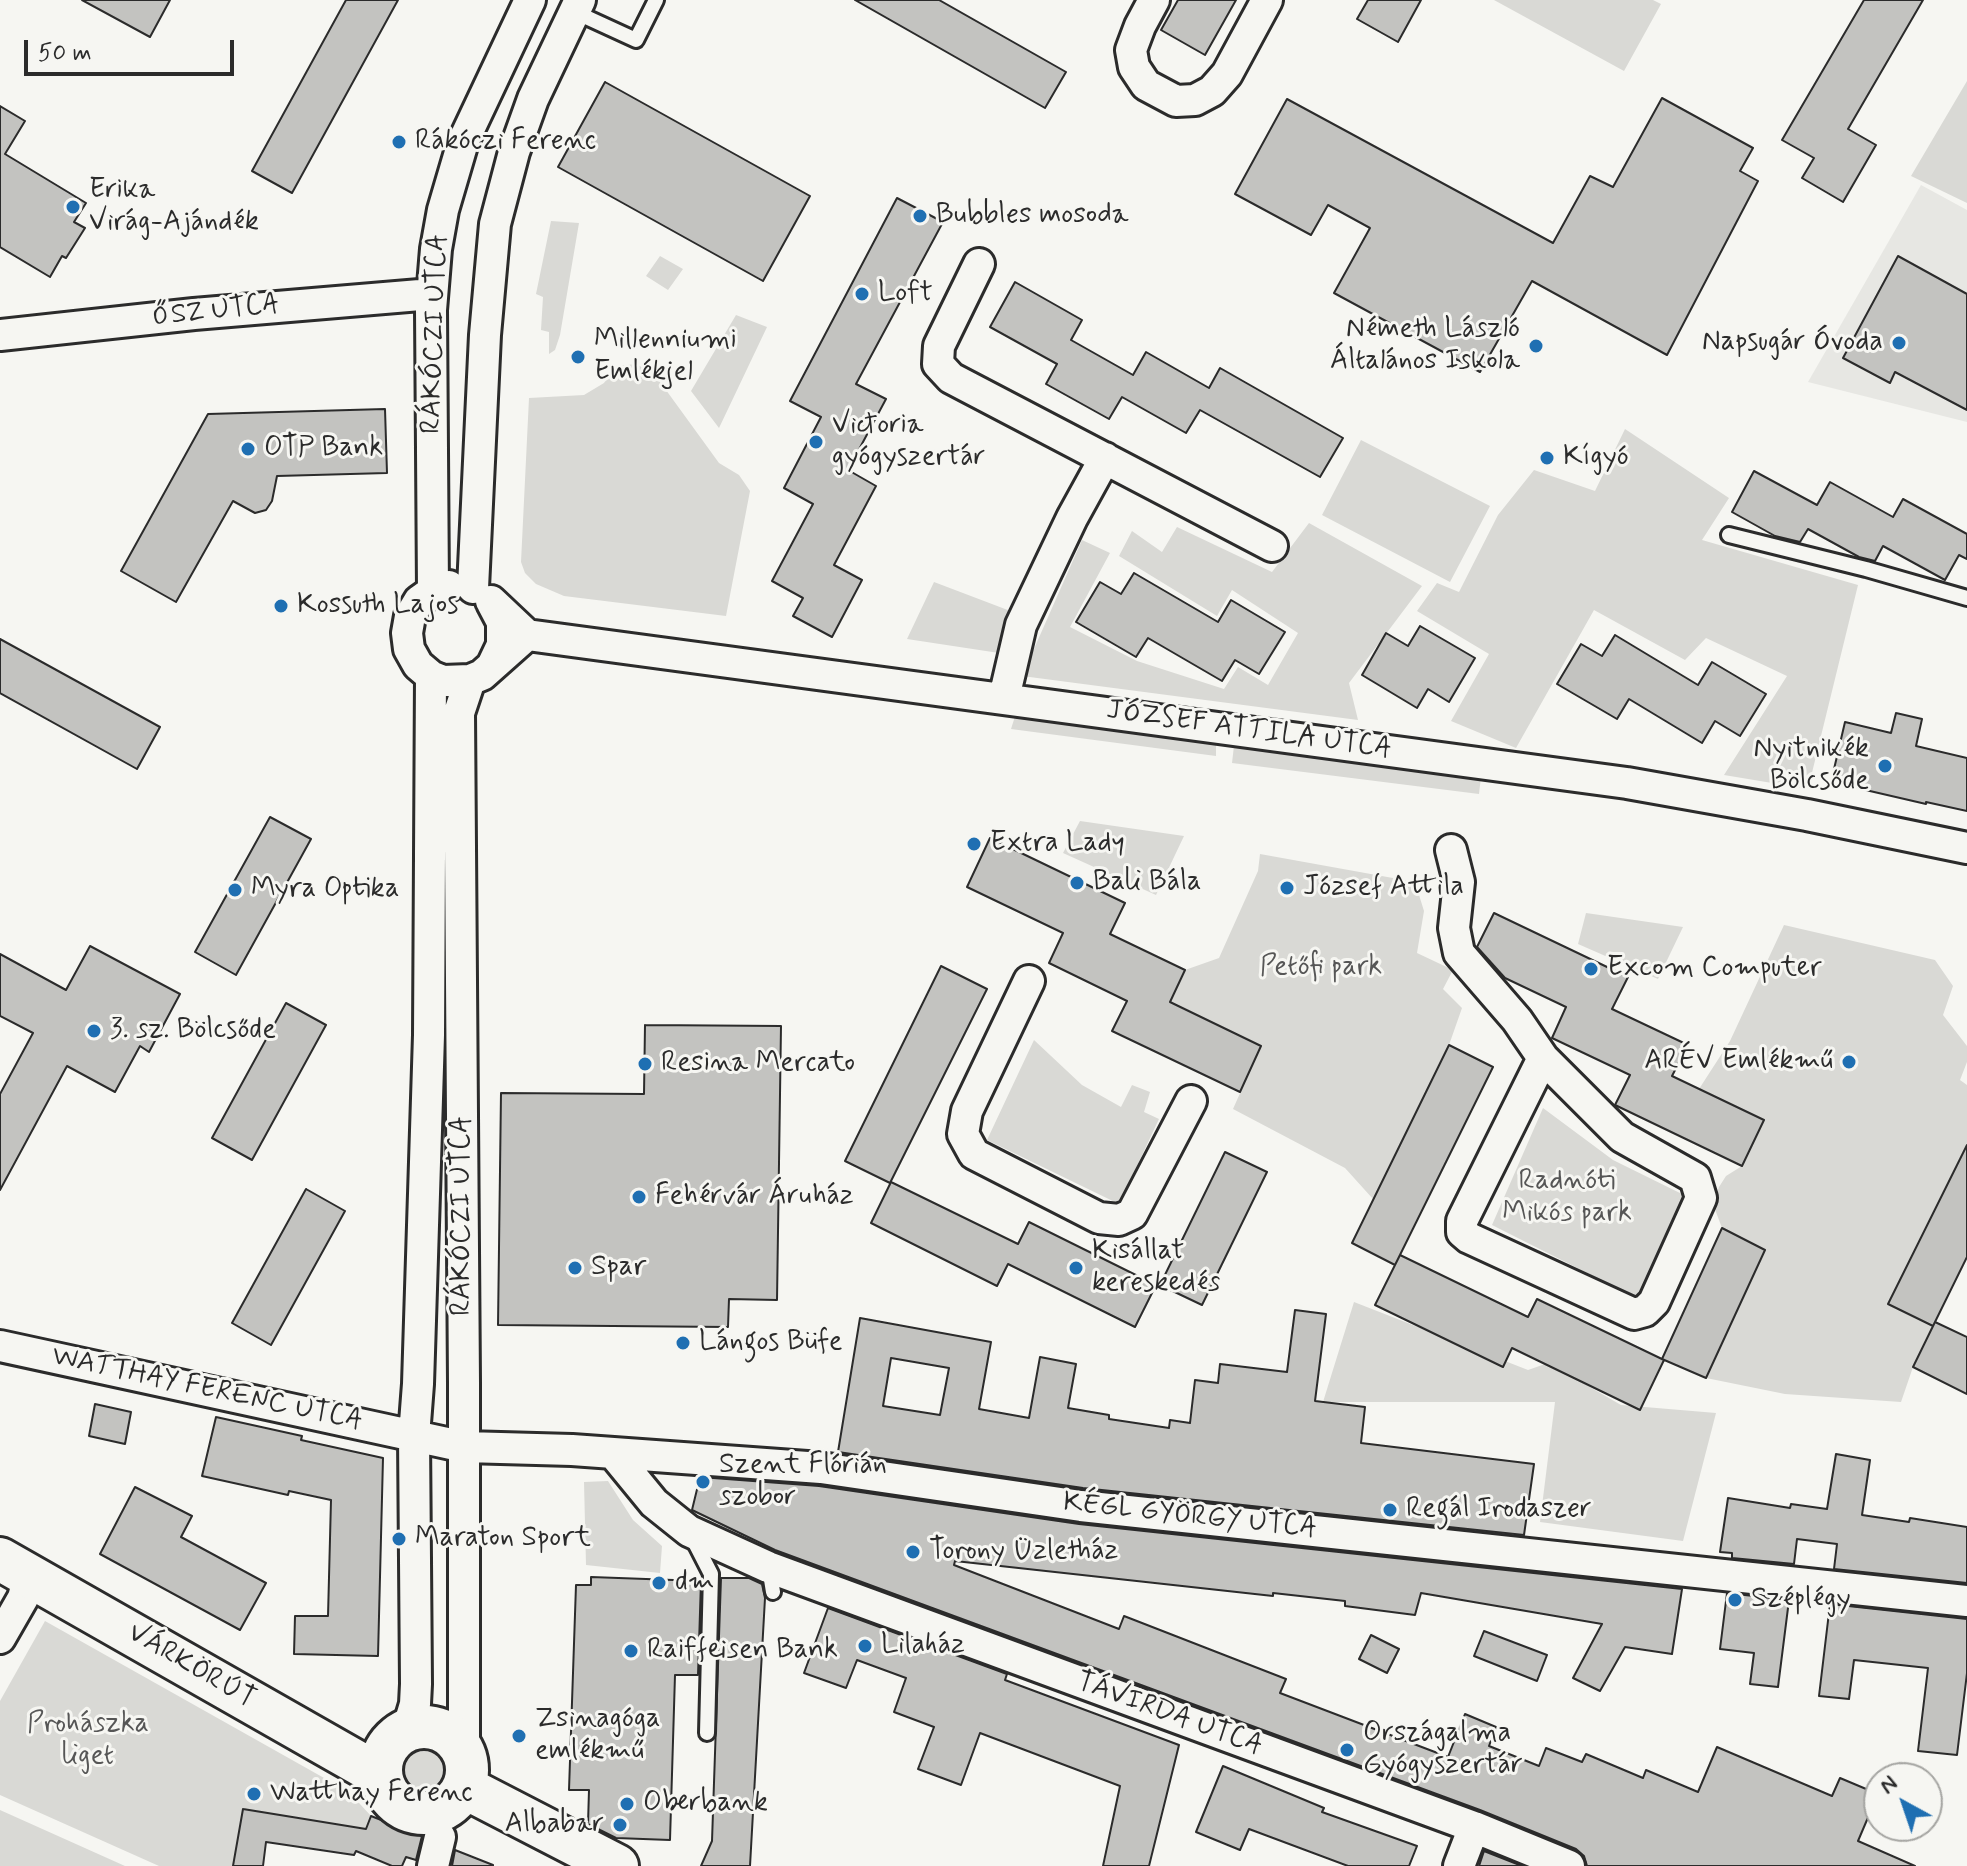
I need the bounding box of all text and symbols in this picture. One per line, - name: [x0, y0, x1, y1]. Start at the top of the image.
- scale bar: [28, 24, 238, 74]
- text: 50 m: [38, 38, 92, 69]
- place label: Rákóczi Ferenc: [415, 125, 596, 159]
- marker: Rákóczi Ferenc: [390, 133, 408, 151]
- place label: Erika Virág-Ajándék: [89, 174, 259, 240]
- marker: Erika Virág-Ajándék: [64, 198, 82, 216]
- place label: Bubbles mosoda: [936, 199, 1129, 233]
- marker: Bubbles mosoda: [911, 207, 929, 225]
- street label: RÁKÓCZI UTCA: [416, 233, 456, 435]
- place label: Loft: [878, 277, 933, 311]
- marker: Loft: [853, 285, 871, 303]
- street label: ŐSZ UTCA: [151, 289, 281, 335]
- place label: Németh László Általános Iskola: [1330, 313, 1520, 379]
- place label: Millenniumi Emlékjel: [594, 324, 737, 390]
- place label: Napsugár Óvoda: [1702, 326, 1883, 360]
- marker: Napsugár Óvoda: [1890, 334, 1908, 352]
- marker: Németh László Általános Iskola: [1527, 337, 1545, 355]
- marker: Millenniumi Emlékjel: [569, 348, 587, 366]
- place label: Victoria gyógyszertár: [832, 409, 985, 475]
- place label: OTP Bank: [264, 432, 383, 466]
- marker: Victoria gyógyszertár: [807, 433, 825, 451]
- marker: OTP Bank: [239, 440, 257, 458]
- place label: Kígyó: [1563, 441, 1629, 475]
- marker: Kígyó: [1538, 449, 1556, 467]
- place label: Kossuth Lajos: [297, 589, 458, 623]
- marker: Kossuth Lajos: [272, 597, 290, 615]
- street label: JÓZSEF ATTILA UTCA: [1104, 694, 1394, 768]
- place label: Nyitnikék Bölcsőde: [1754, 733, 1869, 799]
- marker: Nyitnikék Bölcsőde: [1876, 757, 1894, 775]
- place label: Extra Lady: [990, 827, 1125, 861]
- marker: Extra Lady: [965, 835, 983, 853]
- place label: Bali Bála: [1093, 866, 1201, 900]
- place label: József Attila: [1303, 871, 1464, 905]
- place label: Myra Optika: [251, 873, 399, 907]
- marker: Bali Bála: [1068, 874, 1086, 892]
- marker: József Attila: [1278, 879, 1296, 897]
- marker: Myra Optika: [226, 881, 244, 899]
- park label: Petőfi park: [1260, 951, 1382, 985]
- place label: Excom Computer: [1607, 952, 1822, 986]
- marker: Excom Computer: [1582, 960, 1600, 978]
- place label: 3. sz. Bölcsőde: [110, 1014, 276, 1048]
- marker: 3. sz. Bölcsőde: [85, 1022, 103, 1040]
- place label: ARÉV Emlékmű: [1644, 1045, 1833, 1079]
- place label: Resina Mercato: [661, 1047, 855, 1081]
- marker: ARÉV Emlékmű: [1840, 1053, 1858, 1071]
- marker: Resina Mercato: [636, 1055, 654, 1073]
- street label: RÁKÓCZI UTCA: [446, 1116, 480, 1316]
- park label: Radnóti Mikós park: [1502, 1165, 1632, 1231]
- place label: Fehérvár Áruház: [655, 1180, 854, 1214]
- marker: Fehérvár Áruház: [630, 1188, 648, 1206]
- place label: Kisállat kereskedés: [1092, 1235, 1220, 1301]
- place label: Spar: [591, 1251, 646, 1285]
- marker: Spar: [566, 1259, 584, 1277]
- marker: Kisállat kereskedés: [1067, 1259, 1085, 1277]
- place label: Lángos Büfe: [699, 1326, 843, 1360]
- marker: Lángos Büfe: [674, 1334, 692, 1352]
- street label: WATTHAY FERENC UTCA: [49, 1341, 365, 1439]
- place label: Szent Flórián szobor: [719, 1449, 887, 1515]
- marker: Szent Flórián szobor: [694, 1473, 712, 1491]
- street label: KÉGL GYÖRGY UTCA: [1061, 1487, 1319, 1547]
- place label: Regál Irodaszer: [1406, 1493, 1592, 1527]
- marker: Regál Irodaszer: [1381, 1501, 1399, 1519]
- place label: Maraton Sport: [415, 1522, 591, 1556]
- marker: Maraton Sport: [390, 1530, 408, 1548]
- place label: Torony Üzletház: [929, 1535, 1118, 1569]
- marker: Torony Üzletház: [904, 1543, 922, 1561]
- place label: dm: [675, 1566, 715, 1600]
- marker: dm: [650, 1574, 668, 1592]
- place label: Széplégy: [1751, 1583, 1851, 1617]
- marker: Széplégy: [1726, 1591, 1744, 1609]
- street label: VÁRKÖRÚT: [121, 1617, 261, 1717]
- place label: Lilaház: [881, 1629, 965, 1663]
- place label: Raiffeisen Bank: [647, 1634, 838, 1668]
- marker: Lilaház: [856, 1637, 874, 1655]
- marker: Raiffeisen Bank: [622, 1642, 640, 1660]
- street label: TÁVIRDA UTCA: [1071, 1666, 1267, 1764]
- place label: Zsinagóga emlékmű: [535, 1703, 660, 1769]
- park label: Prohászka liget: [27, 1708, 149, 1774]
- place label: Országalma Gyógyszertár: [1363, 1717, 1523, 1783]
- marker: Zsinagóga emlékmű: [510, 1727, 528, 1745]
- marker: Országalma Gyógyszertár: [1338, 1741, 1356, 1759]
- north arrow: [1863, 1762, 1943, 1842]
- text: N: [1874, 1770, 1903, 1801]
- place label: Watthay Ferenc: [270, 1777, 473, 1811]
- marker: Watthay Ferenc: [245, 1785, 263, 1803]
- place label: Oberbank: [643, 1787, 768, 1821]
- marker: Oberbank: [618, 1795, 636, 1813]
- place label: Albabar: [505, 1808, 604, 1842]
- marker: Albabar: [611, 1816, 629, 1834]

